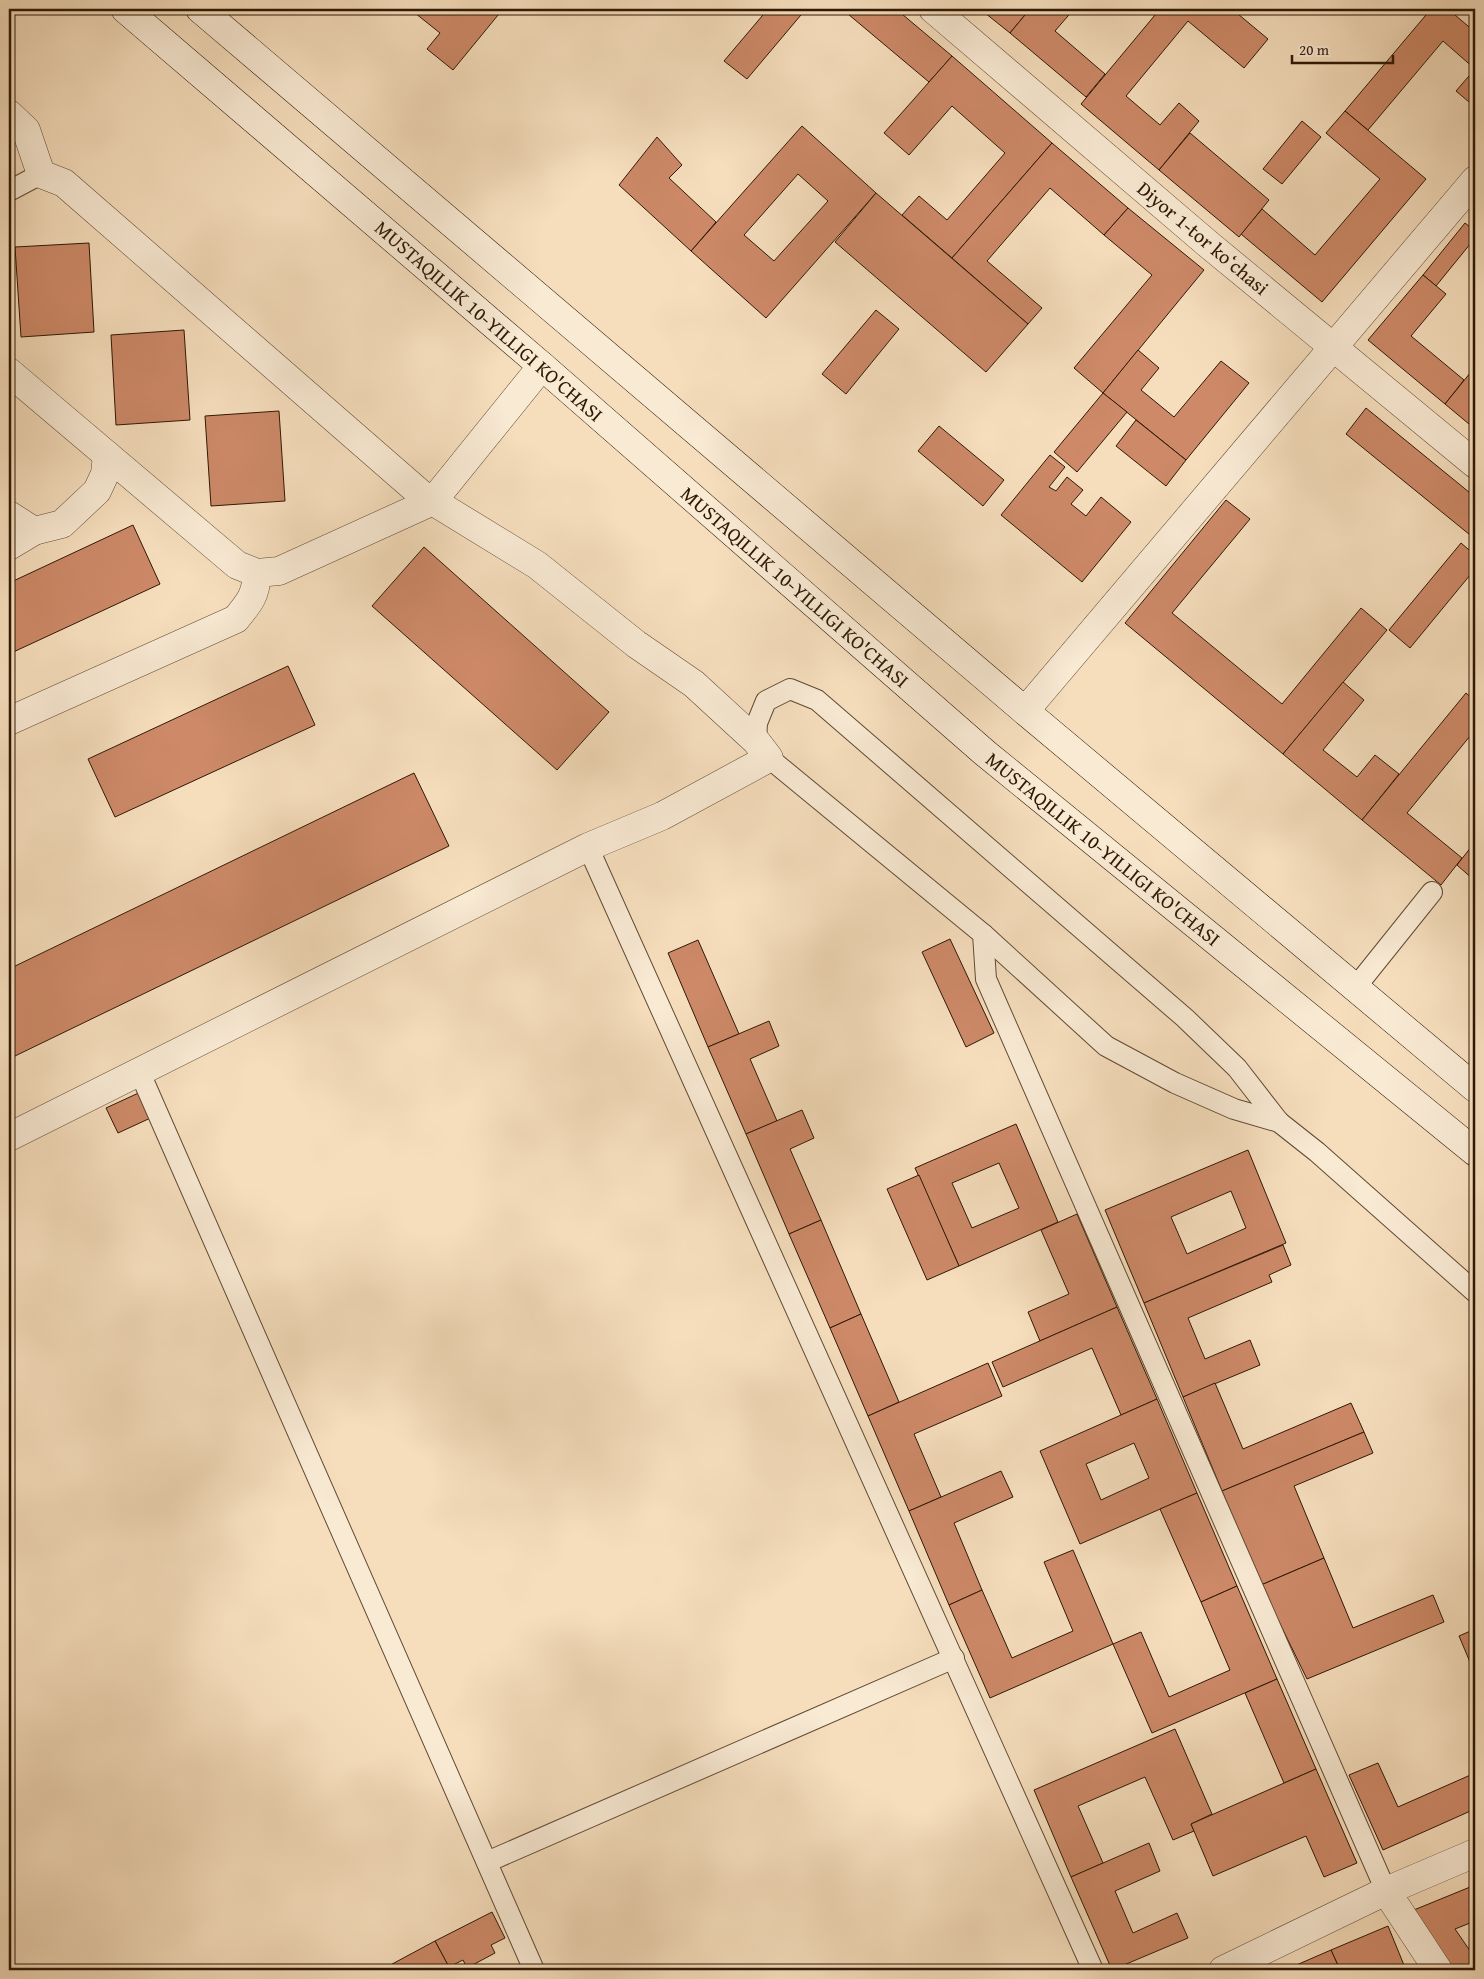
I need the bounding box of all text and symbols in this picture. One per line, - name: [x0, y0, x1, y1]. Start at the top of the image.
- scale bar: [1292, 32, 1393, 64]
- text: 20 m: [1299, 39, 1330, 60]
- street label: Diyor 1-tor koʻchasi: [1131, 174, 1276, 302]
- street label: MUSTAQILLIK 10-YILLIGI KO'CHASI: [369, 213, 610, 428]
- street label: MUSTAQILLIK 10-YILLIGI KO'CHASI: [675, 479, 916, 694]
- street label: MUSTAQILLIK 10-YILLIGI KO'CHASI: [980, 745, 1227, 953]

